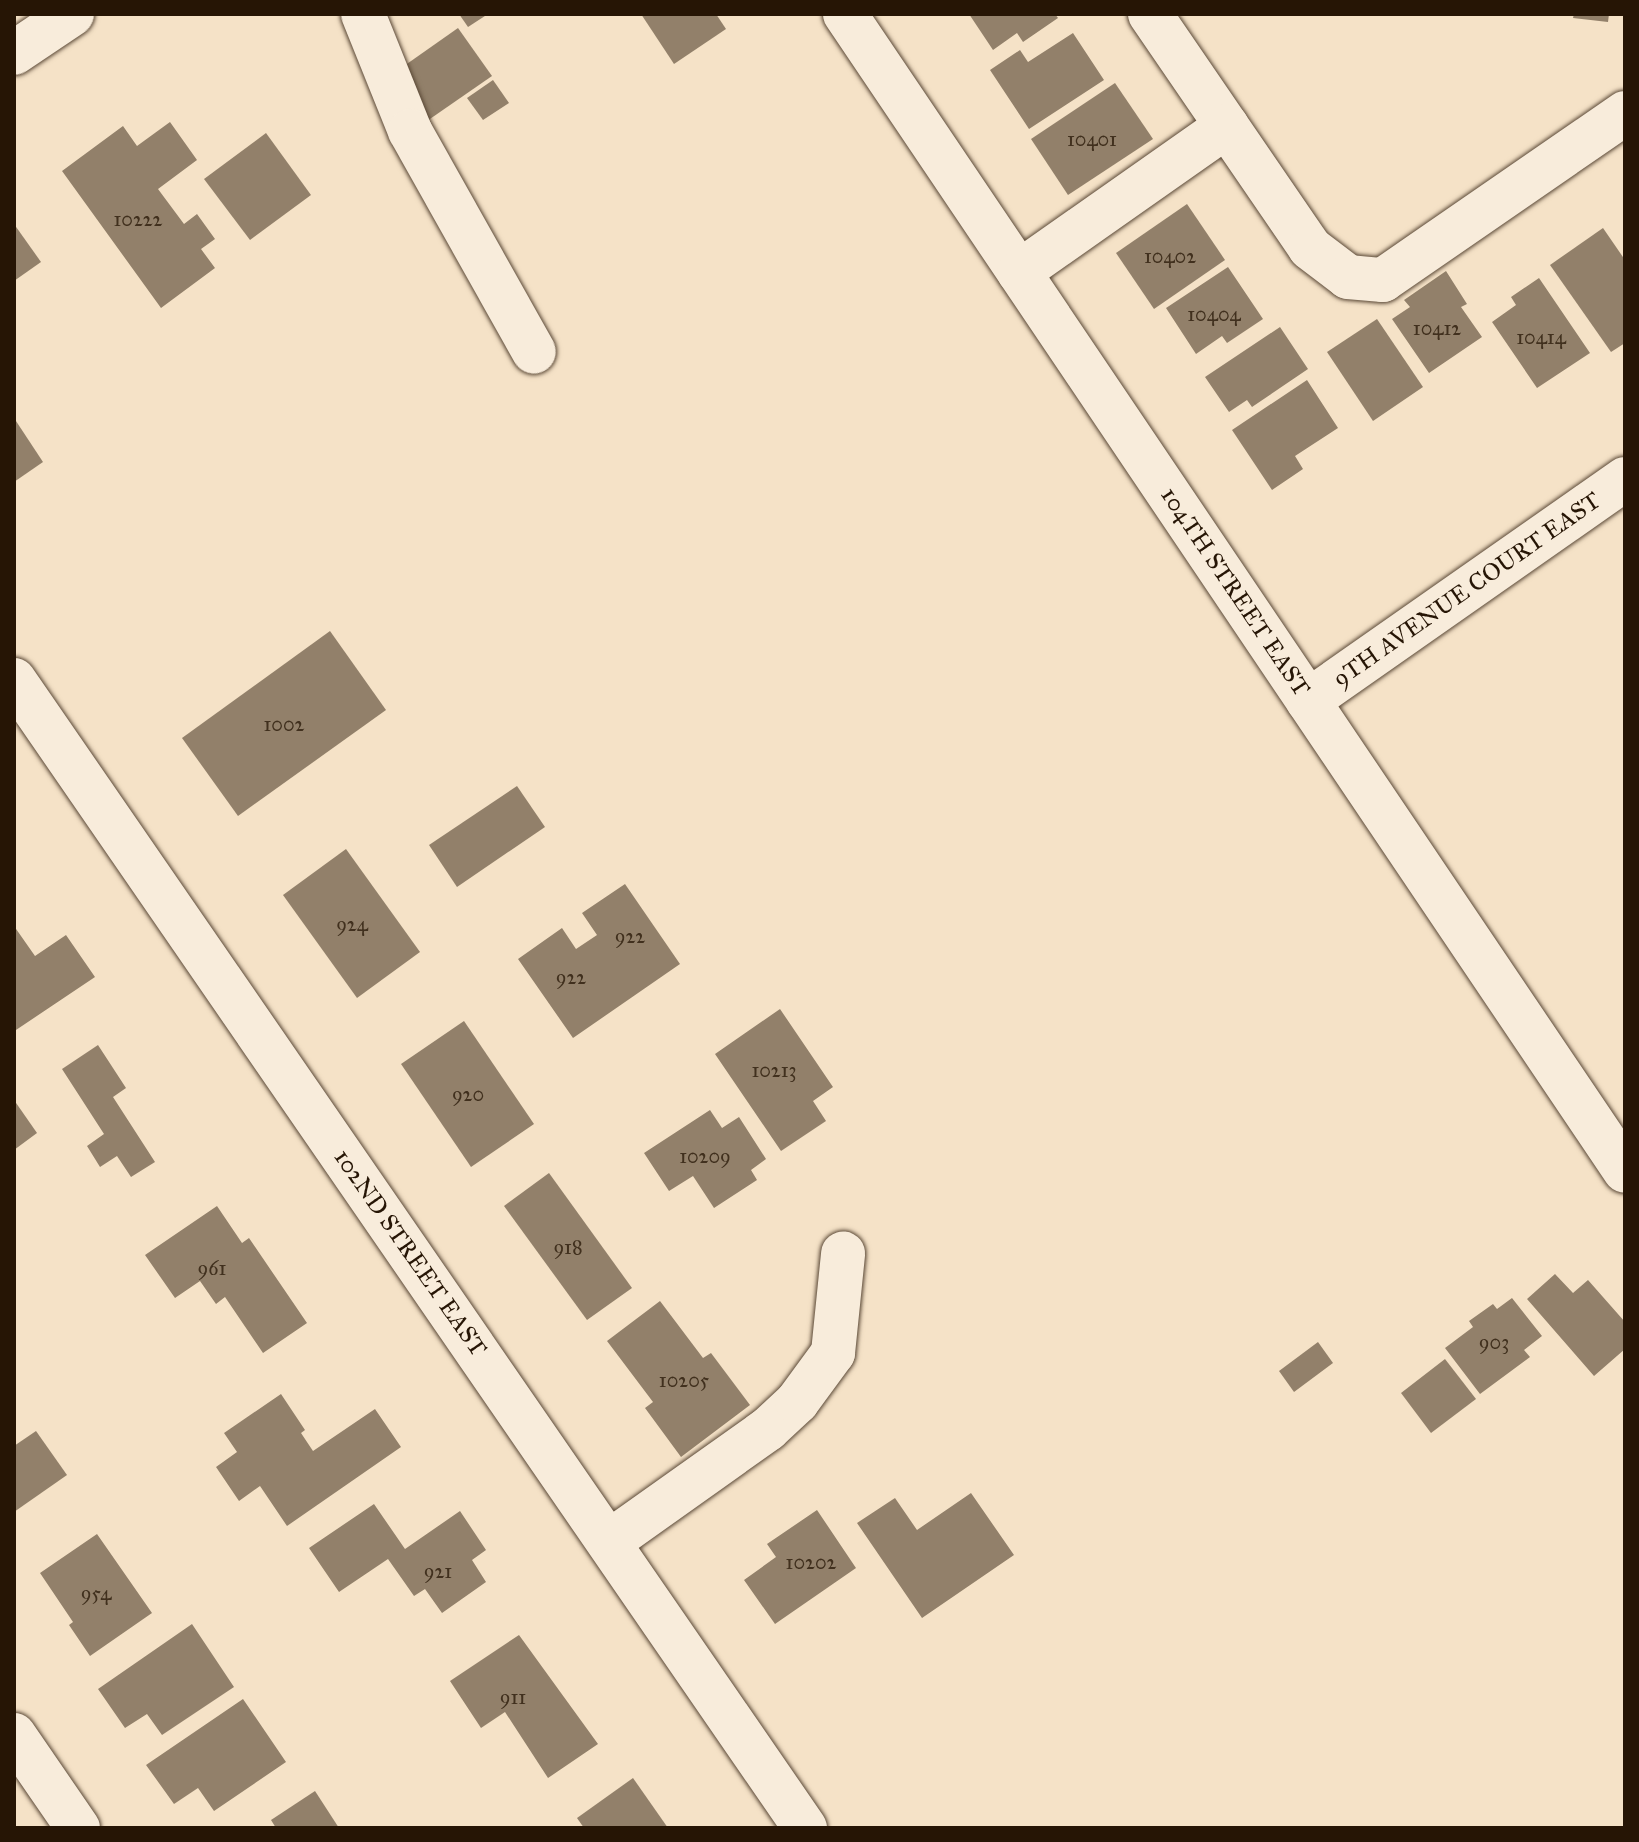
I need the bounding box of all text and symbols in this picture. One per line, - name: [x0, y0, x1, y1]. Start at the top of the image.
- house number: 10401: [1067, 127, 1117, 151]
- house number: 10222: [114, 207, 162, 231]
- house number: 10402: [1144, 244, 1196, 268]
- house number: 10404: [1187, 302, 1241, 326]
- house number: 10412: [1413, 316, 1461, 340]
- house number: 10414: [1516, 325, 1566, 349]
- street label: 104TH STREET EAST: [1154, 482, 1316, 702]
- street label: 9TH AVENUE COURT EAST: [1328, 486, 1606, 694]
- house number: 1002: [264, 712, 304, 736]
- house number: 924: [336, 912, 368, 936]
- house number: 922: [615, 924, 645, 948]
- house number: 922: [556, 965, 586, 989]
- house number: 10213: [751, 1058, 797, 1082]
- house number: 920: [452, 1082, 484, 1106]
- street label: 102ND STREET EAST: [328, 1144, 492, 1362]
- house number: 10209: [679, 1144, 731, 1168]
- house number: 918: [553, 1235, 583, 1259]
- house number: 961: [198, 1256, 226, 1280]
- house number: 903: [1479, 1330, 1509, 1354]
- house number: 10205: [659, 1368, 709, 1392]
- house number: 10202: [786, 1550, 836, 1574]
- house number: 921: [424, 1559, 452, 1583]
- house number: 954: [81, 1581, 111, 1605]
- house number: 911: [500, 1685, 526, 1709]

